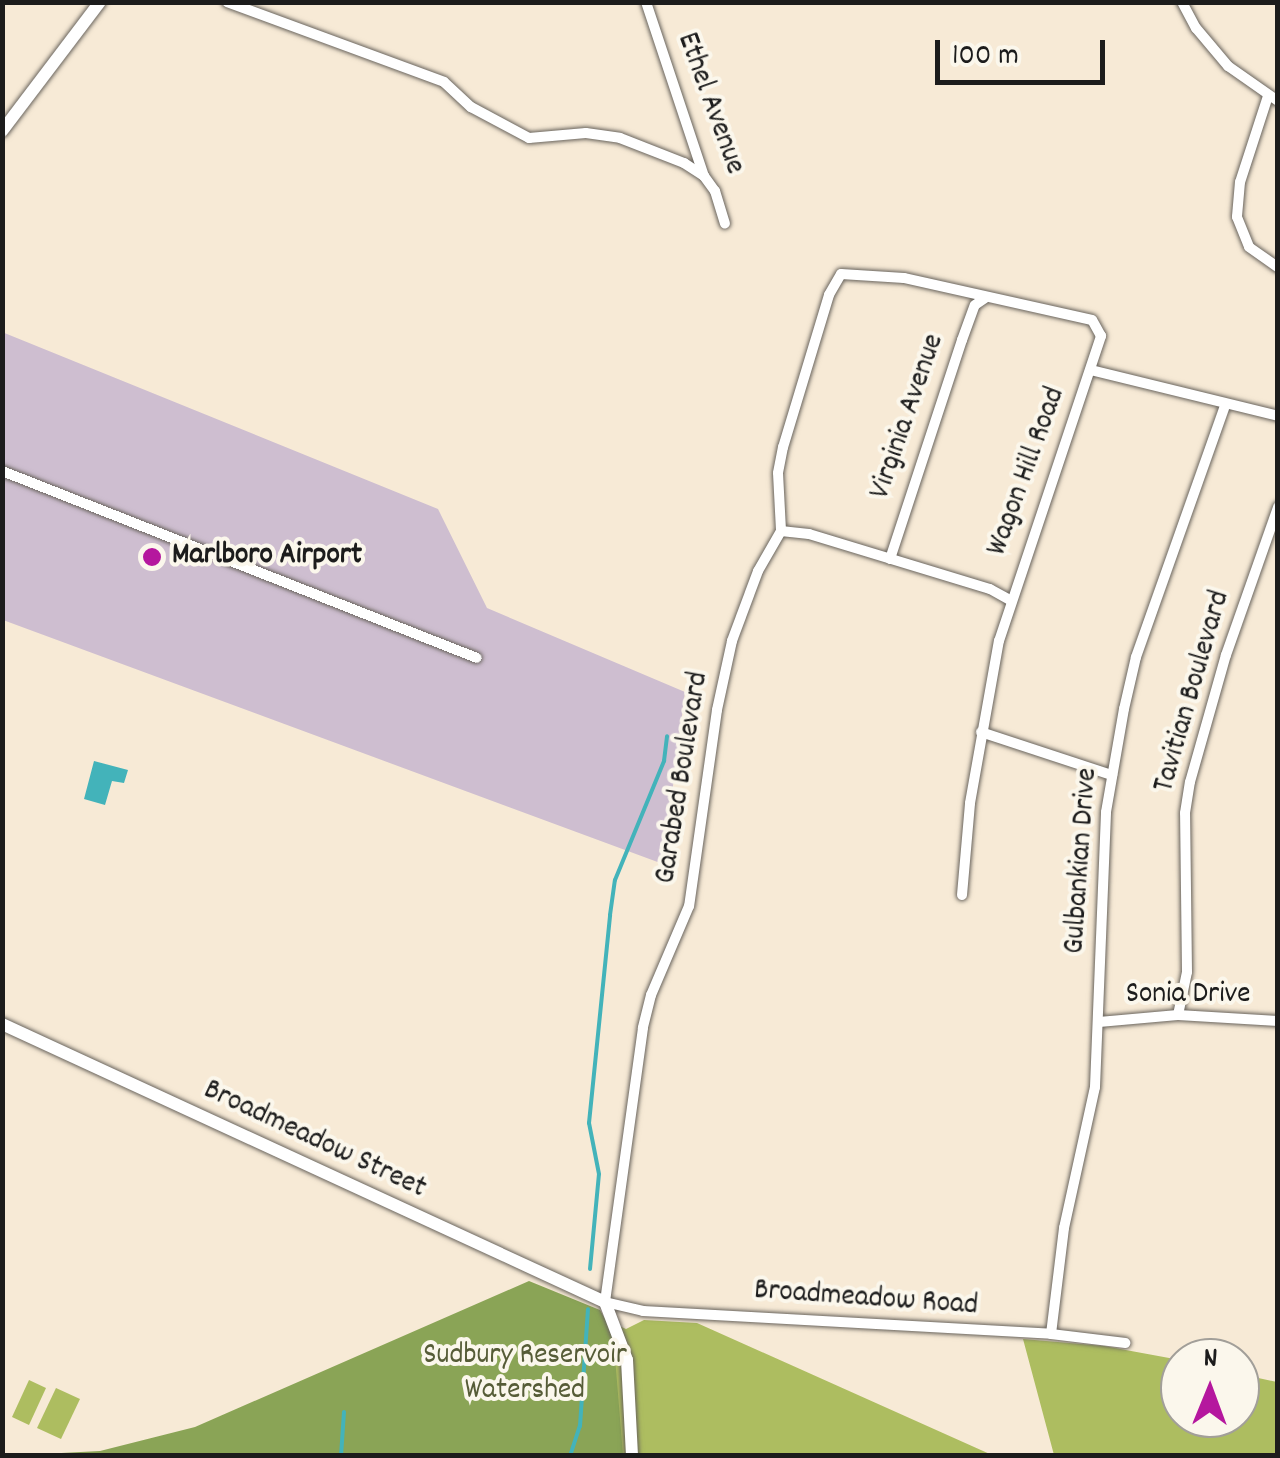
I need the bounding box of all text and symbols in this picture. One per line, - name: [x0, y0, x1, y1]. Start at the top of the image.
- scale bar: [940, 20, 1110, 82]
- street label: Ethel Avenue: [667, 28, 751, 180]
- text: 100 m: [952, 36, 1019, 79]
- street label: Virginia Avenue: [864, 330, 954, 504]
- street label: Wagon Hill Road: [981, 383, 1075, 561]
- place label: Marlboro Airport: [172, 539, 362, 575]
- marker: Marlboro Airport: [141, 546, 163, 568]
- street label: Tavitian Boulevard: [1148, 587, 1240, 797]
- street label: Garabed Boulevard: [649, 669, 719, 887]
- street label: Gulbankian Drive: [1059, 767, 1107, 955]
- street label: Sonia Drive: [1126, 978, 1250, 1014]
- street label: Broadmeadow Street: [197, 1074, 431, 1208]
- street label: Broadmeadow Road: [753, 1274, 979, 1326]
- north arrow: [1160, 1338, 1260, 1438]
- park label: Sudbury Reservoir Watershed: [423, 1339, 627, 1410]
- text: N: [1203, 1340, 1218, 1380]

